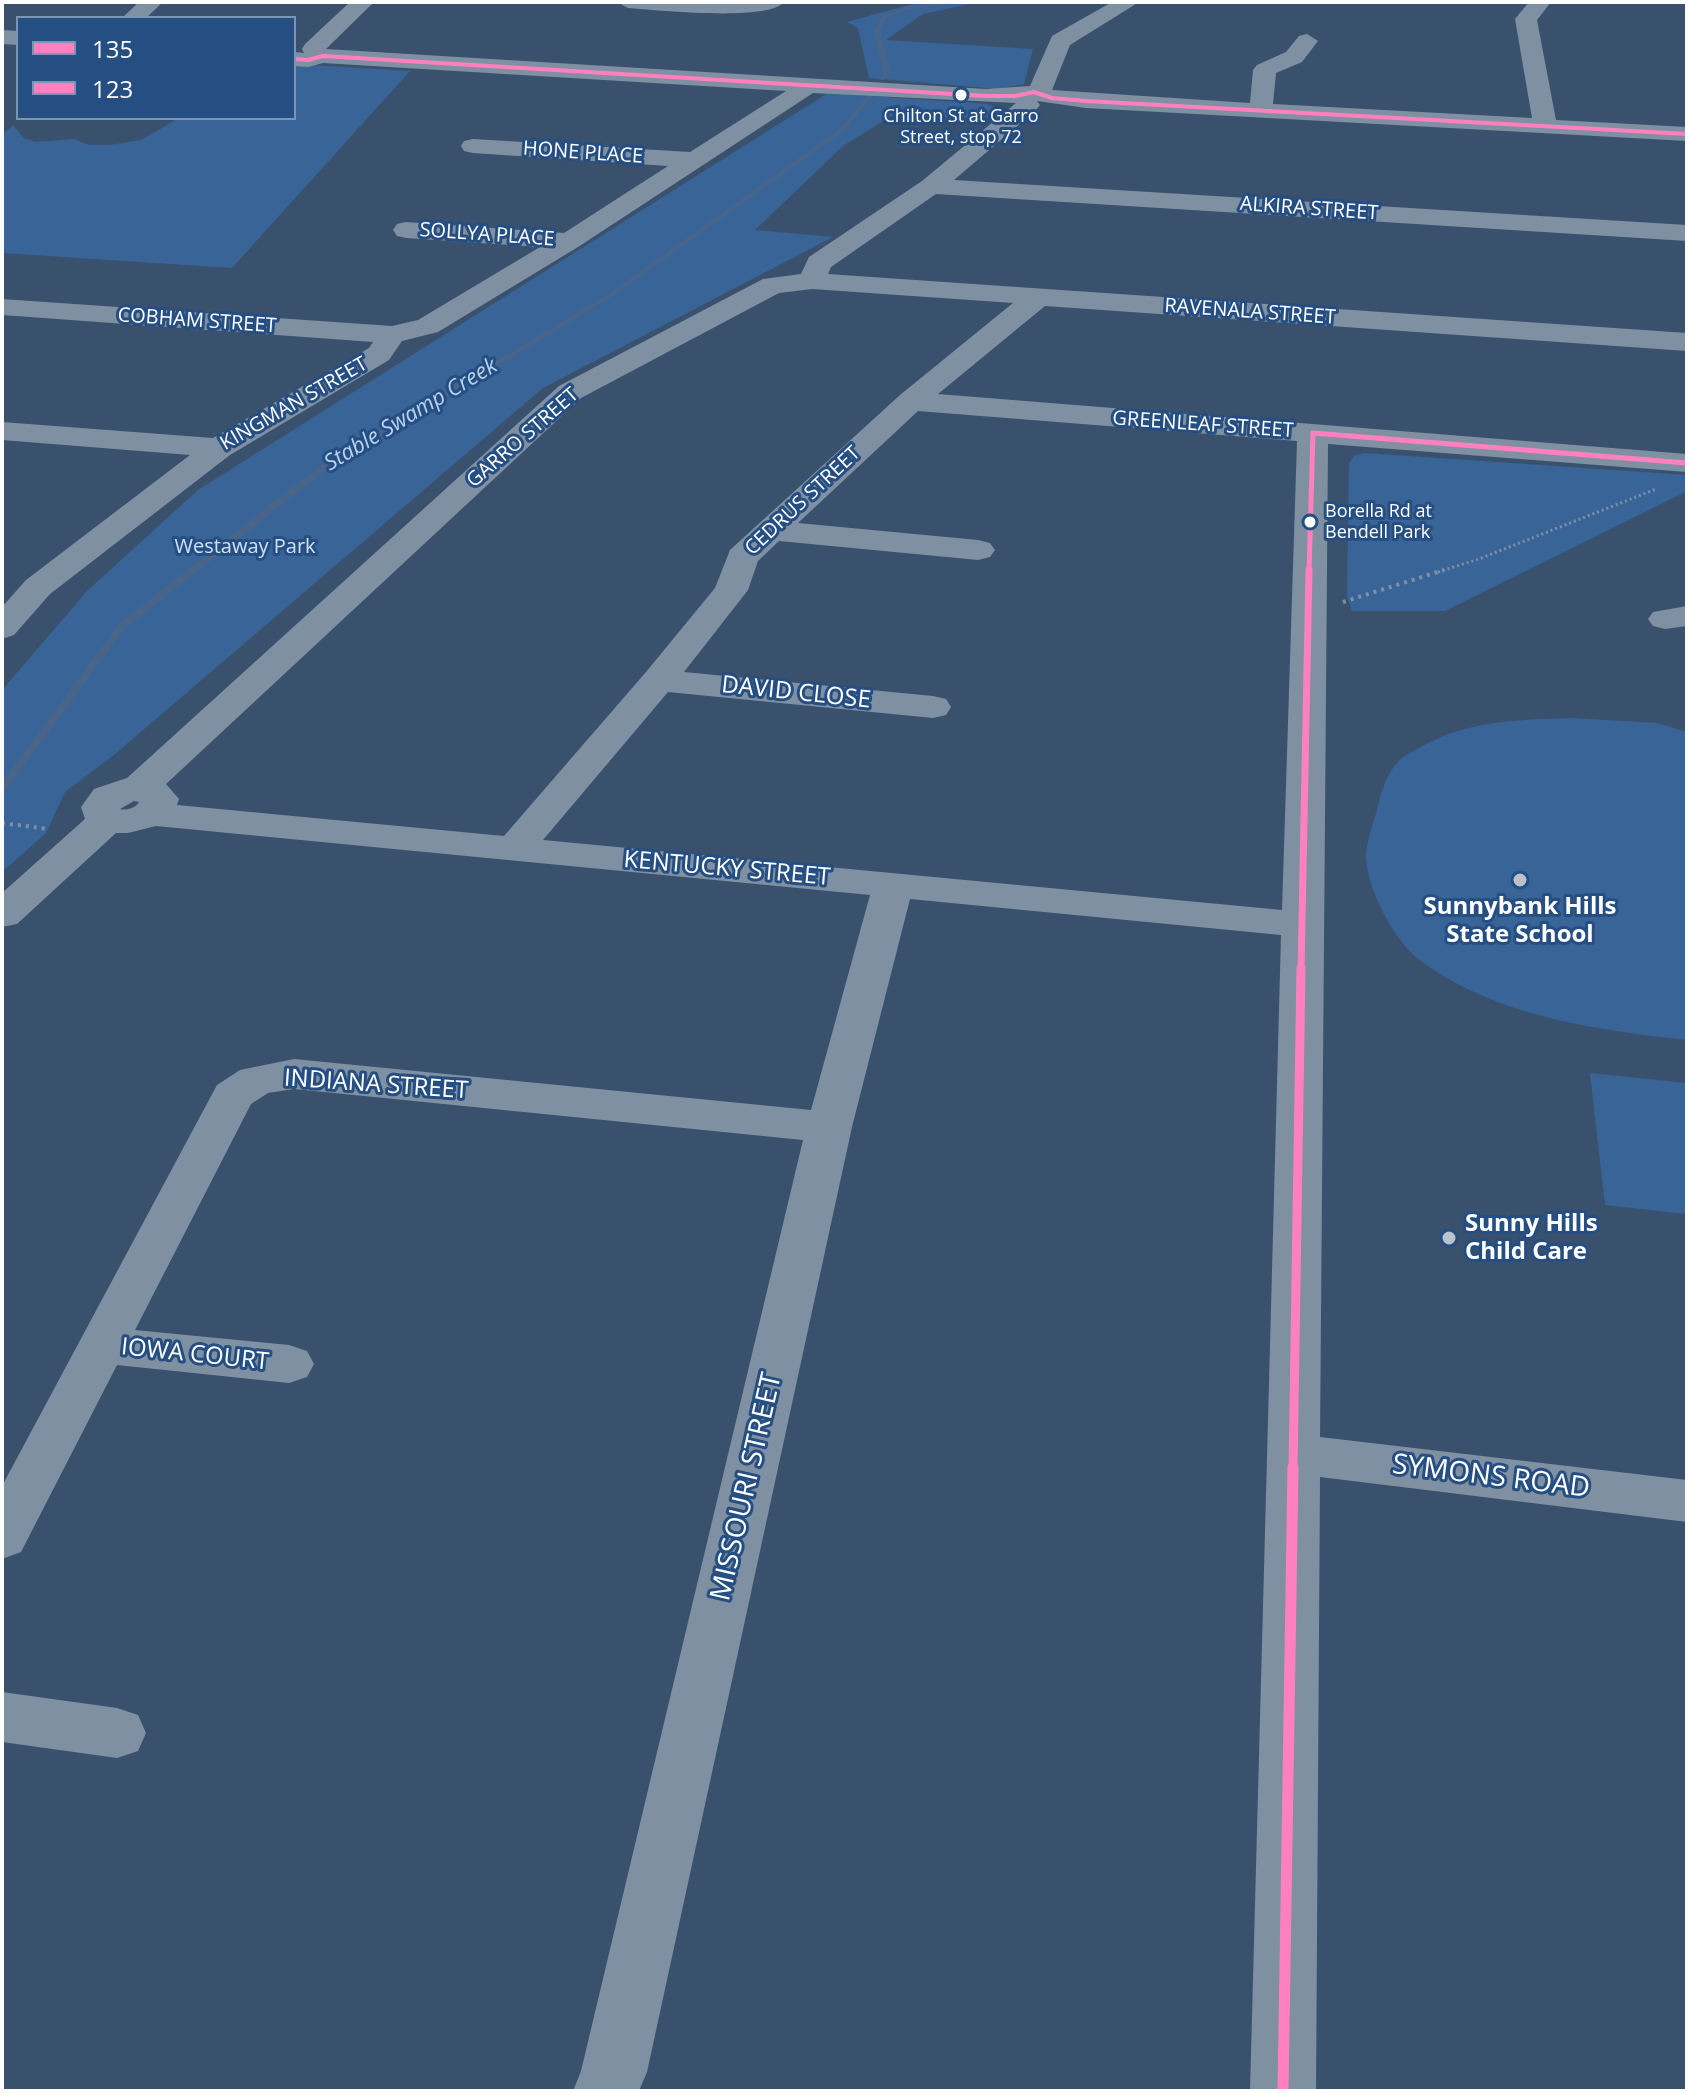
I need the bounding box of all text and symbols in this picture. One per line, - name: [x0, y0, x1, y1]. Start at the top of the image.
- legend: [16, 16, 296, 120]
- text: 135: [92, 32, 133, 65]
- text: 123: [92, 72, 133, 105]
- marker: Chilton St at Garro Street, stop 72: [953, 87, 969, 103]
- place label: Chilton St at Garro Street, stop 72: [883, 106, 1039, 148]
- street label: HONE PLACE: [522, 137, 644, 169]
- street label: ALKIRA STREET: [1239, 192, 1379, 226]
- street label: SOLLYA PLACE: [419, 218, 555, 252]
- street label: RAVENALA STREET: [1164, 294, 1336, 330]
- street label: COBHAM STREET: [117, 303, 277, 339]
- street label: KINGMAN STREET: [216, 352, 372, 456]
- water label: Stable Swamp Creek: [320, 353, 502, 477]
- street label: GARRO STREET: [462, 383, 584, 493]
- street label: GREENLEAF STREET: [1112, 407, 1294, 443]
- street label: CEDRUS STREET: [740, 441, 866, 561]
- place label: Borella Rd at Bendell Park: [1325, 501, 1432, 544]
- marker: Borella Rd at Bendell Park: [1302, 514, 1318, 530]
- park label: Westaway Park: [174, 535, 316, 559]
- street label: DAVID CLOSE: [720, 671, 872, 715]
- street label: KENTUCKY STREET: [622, 846, 832, 892]
- marker: Sunnybank Hills State School: [1511, 871, 1529, 889]
- place label: Sunnybank Hills State School: [1423, 893, 1617, 949]
- street label: INDIANA STREET: [283, 1064, 469, 1106]
- place label: Sunny Hills Child Care: [1465, 1210, 1598, 1266]
- marker: Sunny Hills Child Care: [1440, 1229, 1458, 1247]
- street label: IOWA COURT: [120, 1333, 270, 1377]
- street label: MISSOURI STREET: [704, 1370, 790, 1604]
- street label: SYMONS ROAD: [1390, 1448, 1592, 1506]

